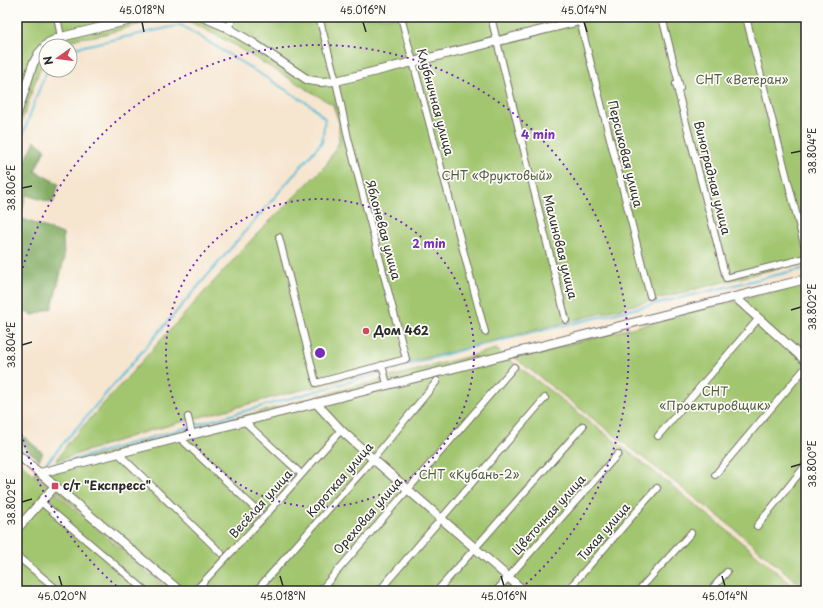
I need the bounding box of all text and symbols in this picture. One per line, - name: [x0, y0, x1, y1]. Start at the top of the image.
- text: 45.018°N: [119, 2, 165, 17]
- text: 45.016°N: [340, 2, 386, 17]
- text: 45.014°N: [561, 2, 607, 17]
- north arrow: [38, 38, 78, 78]
- street label: Клубничная улица: [413, 46, 459, 158]
- text: N: [38, 54, 57, 67]
- park label: СНТ «Ветеран»: [696, 70, 789, 88]
- street label: Персиковая улица: [604, 98, 648, 209]
- street label: Виноградная улица: [690, 119, 736, 237]
- text: 4 min: [521, 125, 555, 143]
- text: 38.804°E: [804, 128, 819, 174]
- text: 38.806°E: [3, 165, 18, 211]
- park label: СНТ «Фруктовый»: [442, 166, 553, 184]
- street label: Яблоневая улица: [362, 178, 406, 282]
- street label: Малиновая улица: [539, 193, 583, 301]
- text: 2 min: [412, 234, 446, 252]
- text: 38.802°E: [804, 284, 819, 330]
- place label: Дом 462: [373, 321, 429, 339]
- text: 38.804°E: [3, 322, 18, 368]
- marker: Дом 462: [361, 326, 371, 336]
- centre of rings: [313, 346, 327, 360]
- park label: СНТ «Проектировщик»: [659, 382, 771, 414]
- street label: Короткая улица: [302, 438, 377, 521]
- text: 38.800°E: [804, 440, 819, 488]
- street label: Весёлая улица: [224, 465, 296, 542]
- park label: СНТ «Кубань-2»: [419, 465, 519, 483]
- street label: Цветочная улица: [507, 470, 590, 558]
- street label: Ореховая улица: [329, 472, 406, 558]
- place label: с/т "Експресс": [63, 476, 151, 494]
- text: 38.802°E: [3, 479, 18, 525]
- marker: с/т "Експресс": [50, 481, 60, 491]
- street label: Тихая улица: [573, 498, 634, 564]
- text: 45.020°N: [38, 588, 87, 603]
- text: 45.018°N: [260, 588, 306, 603]
- text: 45.016°N: [481, 588, 527, 603]
- text: 45.014°N: [702, 588, 748, 603]

